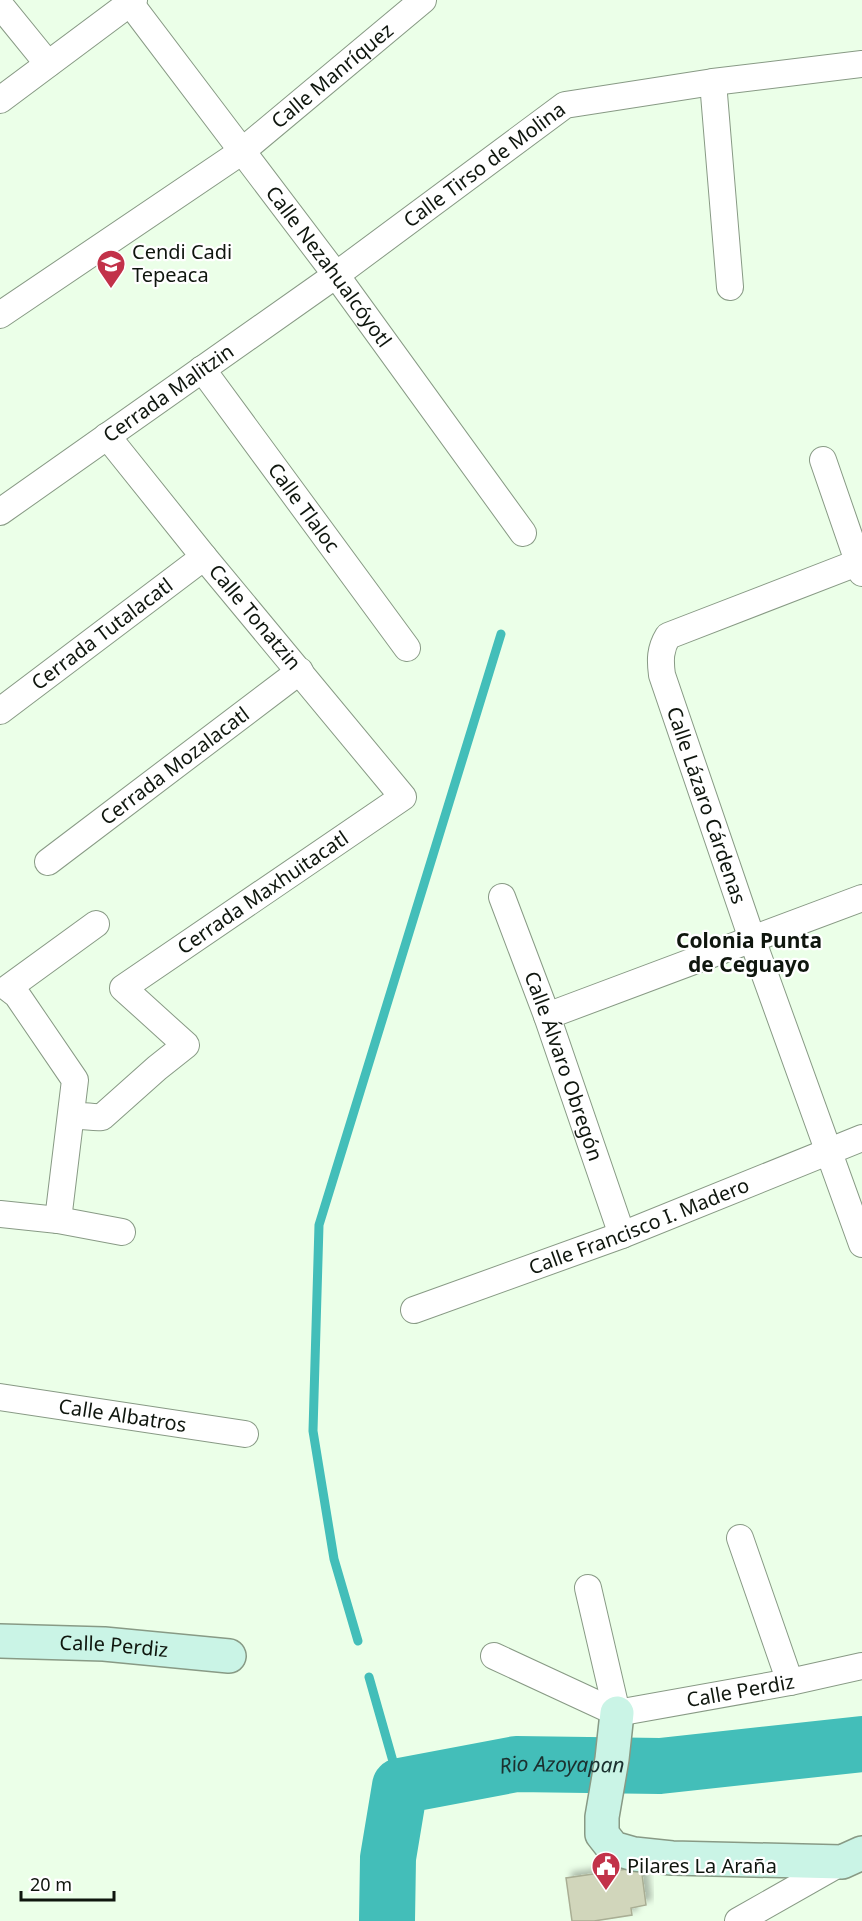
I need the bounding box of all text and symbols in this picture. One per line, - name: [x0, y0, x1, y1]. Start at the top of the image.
- street label: Calle Manríquez: [265, 17, 399, 134]
- street label: Calle Tirso de Molina: [398, 95, 571, 233]
- street label: Calle Nezahualcóyotl: [260, 180, 398, 352]
- place label: Cendi Cadi Tepeaca: [132, 238, 232, 288]
- school or university icon: Cendi Cadi Tepeaca: [95, 248, 127, 290]
- street label: Cerrada Malitzin: [97, 337, 239, 448]
- street label: Calle Tlaloc: [262, 457, 346, 558]
- street label: Calle Tonatzin: [203, 558, 308, 675]
- street label: Cerrada Tutalacatl: [26, 571, 178, 696]
- street label: Cerrada Mozalacatl: [94, 700, 254, 831]
- street label: Calle Lázaro Cárdenas: [661, 703, 753, 907]
- street label: Cerrada Maxhuitacatl: [172, 824, 353, 960]
- district label: Colonia Punta de Ceguayo: [676, 926, 822, 978]
- street label: Calle Álvaro Obregón: [518, 967, 610, 1164]
- street label: Calle Francisco I. Madero: [525, 1171, 753, 1281]
- street label: Calle Albatros: [57, 1392, 188, 1438]
- street label: Calle Perdiz: [59, 1629, 169, 1663]
- street label: Calle Perdiz: [684, 1667, 796, 1713]
- water label: Rio Azoyapan: [497, 1749, 625, 1780]
- public building icon: Pilares La Araña: [590, 1850, 622, 1892]
- place label: Pilares La Araña: [627, 1852, 777, 1879]
- scale bar: [21, 1864, 114, 1902]
- text: 20 m: [30, 1872, 72, 1896]

